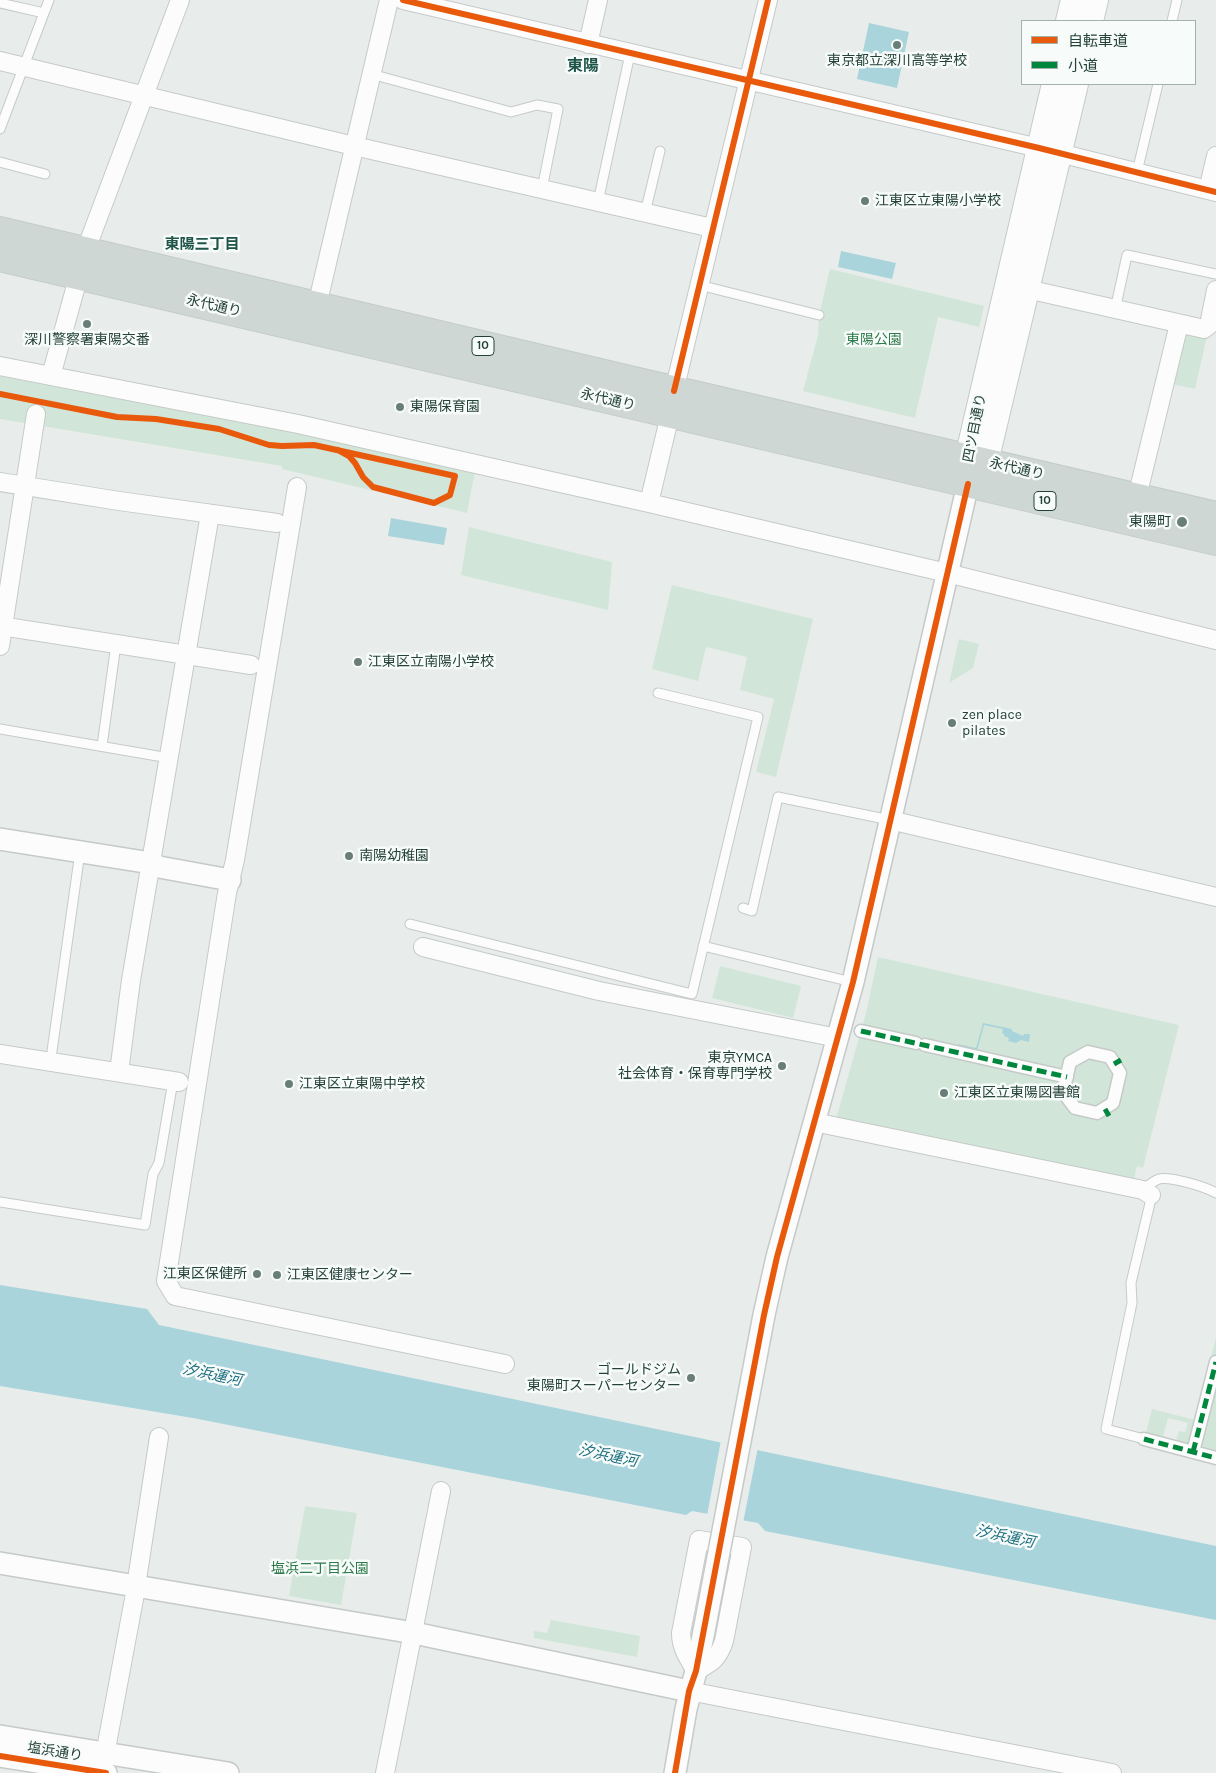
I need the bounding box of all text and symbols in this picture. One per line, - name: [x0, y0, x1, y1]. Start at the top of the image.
- legend: [1021, 20, 1196, 85]
- text: 自転車道: [1068, 32, 1128, 50]
- marker: 東京都立深川高等学校: [891, 39, 903, 51]
- place label: 東京都立深川高等学校: [827, 53, 967, 69]
- district label: 東陽: [567, 56, 599, 76]
- text: 小道: [1068, 57, 1098, 75]
- place label: 江東区立東陽小学校: [875, 193, 1001, 209]
- marker: 江東区立東陽小学校: [859, 195, 871, 207]
- district label: 東陽三丁目: [165, 236, 239, 254]
- street label: 永代通り: [185, 292, 243, 320]
- marker: 深川警察署東陽交番: [81, 318, 93, 330]
- place label: 深川警察署東陽交番: [24, 332, 150, 348]
- park label: 東陽公園: [846, 332, 902, 348]
- road number: 10: [472, 336, 494, 356]
- street label: 永代通り: [579, 386, 637, 414]
- street label: 四ツ目通り: [960, 392, 990, 464]
- place label: 東陽保育園: [410, 399, 480, 415]
- marker: 東陽保育園: [394, 401, 406, 413]
- street label: 永代通り: [988, 455, 1046, 483]
- road number: 10: [1034, 492, 1056, 511]
- place label: 東陽町: [1129, 514, 1171, 530]
- marker: 東陽町: [1175, 515, 1189, 529]
- place label: 江東区立南陽小学校: [368, 654, 494, 670]
- marker: 江東区立南陽小学校: [352, 656, 364, 668]
- place label: zen place pilates: [962, 707, 1022, 740]
- marker: zen place pilates: [946, 717, 958, 729]
- place label: 南陽幼稚園: [359, 848, 429, 864]
- marker: 南陽幼稚園: [343, 850, 355, 862]
- place label: 東京YMCA 社会体育・保育専門学校: [618, 1050, 772, 1082]
- marker: 東京YMCA 社会体育・保育専門学校: [776, 1060, 788, 1072]
- place label: 江東区立東陽中学校: [299, 1076, 425, 1092]
- marker: 江東区立東陽中学校: [283, 1078, 295, 1090]
- place label: 江東区立東陽図書館: [954, 1085, 1080, 1101]
- marker: 江東区立東陽図書館: [938, 1087, 950, 1099]
- place label: 江東区保健所: [163, 1266, 247, 1282]
- place label: 江東区健康センター: [287, 1267, 413, 1283]
- marker: 江東区保健所: [251, 1268, 263, 1280]
- marker: 江東区健康センター: [271, 1269, 283, 1281]
- water label: 汐浜運河: [181, 1360, 243, 1390]
- place label: ゴールドジム 東陽町スーパーセンター: [527, 1362, 681, 1394]
- marker: ゴールドジム 東陽町スーパーセンター: [685, 1372, 697, 1384]
- water label: 汐浜運河: [577, 1441, 639, 1471]
- water label: 汐浜運河: [974, 1522, 1036, 1552]
- park label: 塩浜二丁目公園: [271, 1561, 369, 1577]
- street label: 塩浜通り: [26, 1739, 84, 1765]

